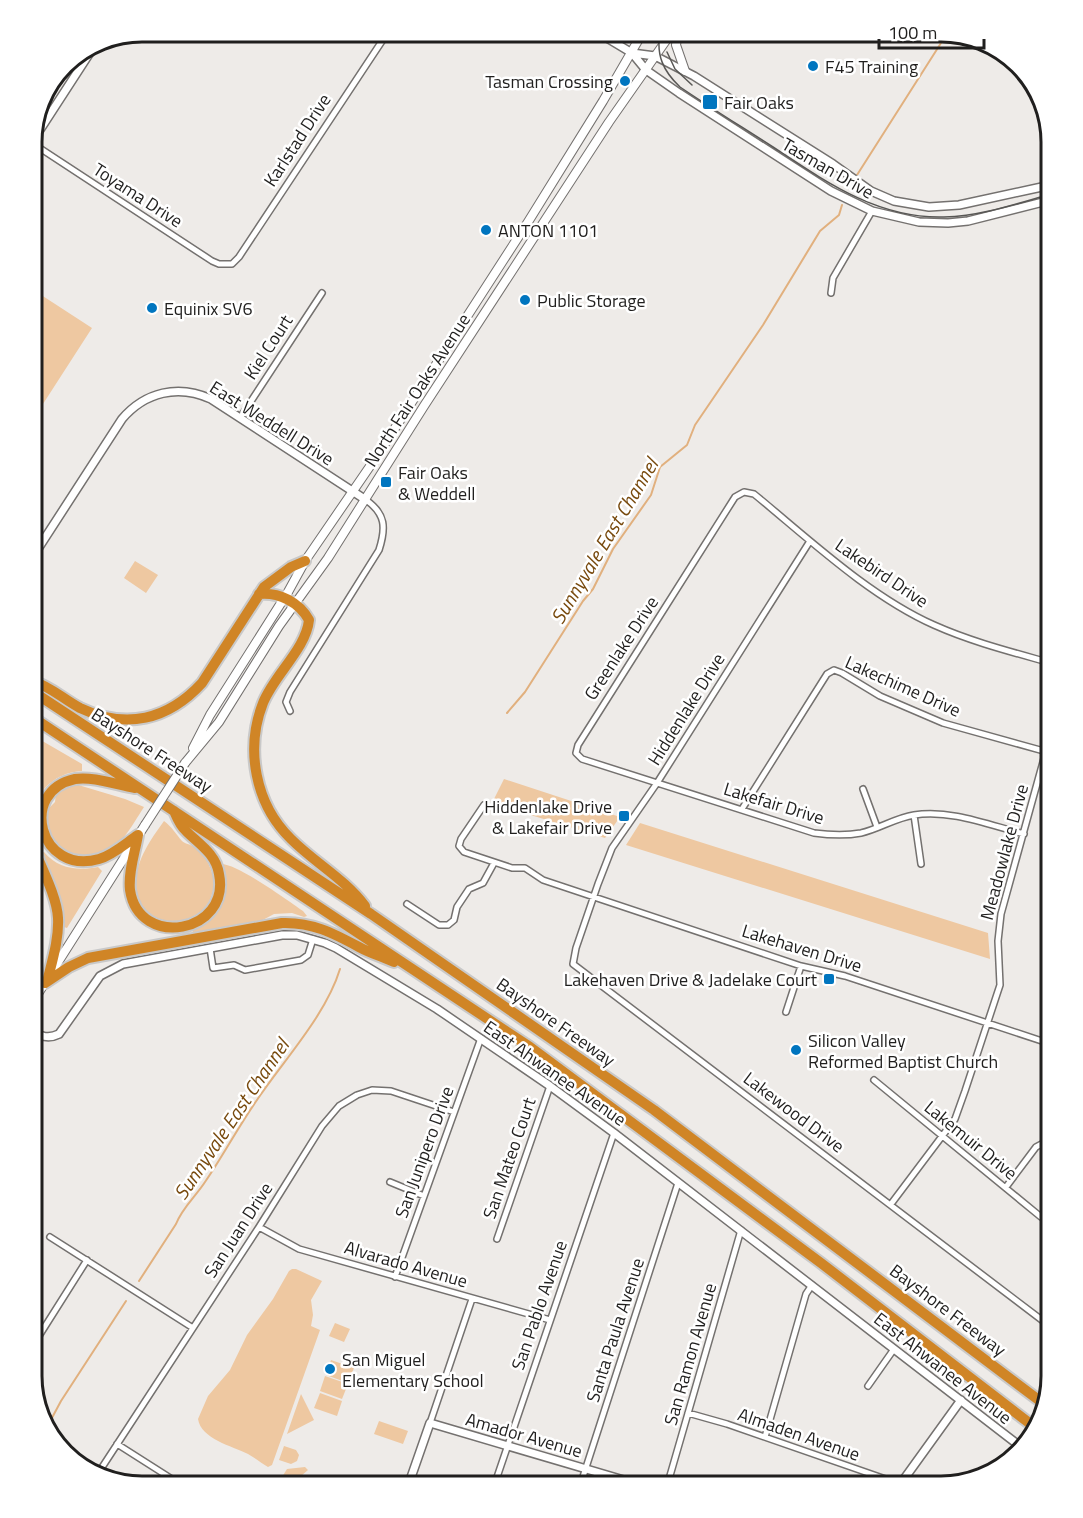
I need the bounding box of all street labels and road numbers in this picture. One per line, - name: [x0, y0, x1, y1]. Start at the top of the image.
- street label: Karlstad Drive: [257, 88, 337, 192]
- street label: Tasman Drive: [777, 131, 879, 205]
- street label: Toyama Drive: [88, 156, 188, 234]
- street label: North Fair Oaks Avenue: [357, 308, 477, 472]
- street label: Kiel Court: [237, 309, 299, 385]
- street label: East Weddell Drive: [205, 374, 339, 472]
- street label: Lakebird Drive: [830, 532, 934, 614]
- street label: Greenlake Drive: [577, 591, 665, 705]
- street label: Hiddenlake Drive: [641, 648, 731, 770]
- street label: Lakechime Drive: [841, 648, 965, 724]
- street label: Bayshore Freeway: [86, 701, 218, 800]
- street label: Lakefair Drive: [721, 775, 827, 831]
- street label: Meadowlake Drive: [973, 781, 1035, 923]
- street label: Lakehaven Drive: [739, 917, 865, 979]
- street label: Bayshore Freeway: [491, 971, 621, 1073]
- street label: East Ahwanee Avenue: [478, 1014, 632, 1132]
- street label: Lakewood Drive: [738, 1065, 850, 1159]
- street label: San Junipero Drive: [388, 1082, 460, 1222]
- street label: San Mateo Court: [476, 1093, 543, 1222]
- street label: Lakemuir Drive: [919, 1094, 1023, 1186]
- street label: San Juan Drive: [197, 1177, 279, 1283]
- street label: Alvarado Avenue: [341, 1234, 471, 1294]
- street label: San Pablo Avenue: [504, 1237, 574, 1373]
- street label: Santa Paula Avenue: [579, 1254, 651, 1406]
- street label: Bayshore Freeway: [884, 1257, 1012, 1363]
- street label: San Ramon Avenue: [657, 1280, 723, 1428]
- street label: East Ahwanee Avenue: [868, 1305, 1018, 1431]
- street label: Almaden Avenue: [734, 1400, 864, 1468]
- street label: Amador Avenue: [462, 1405, 586, 1465]

